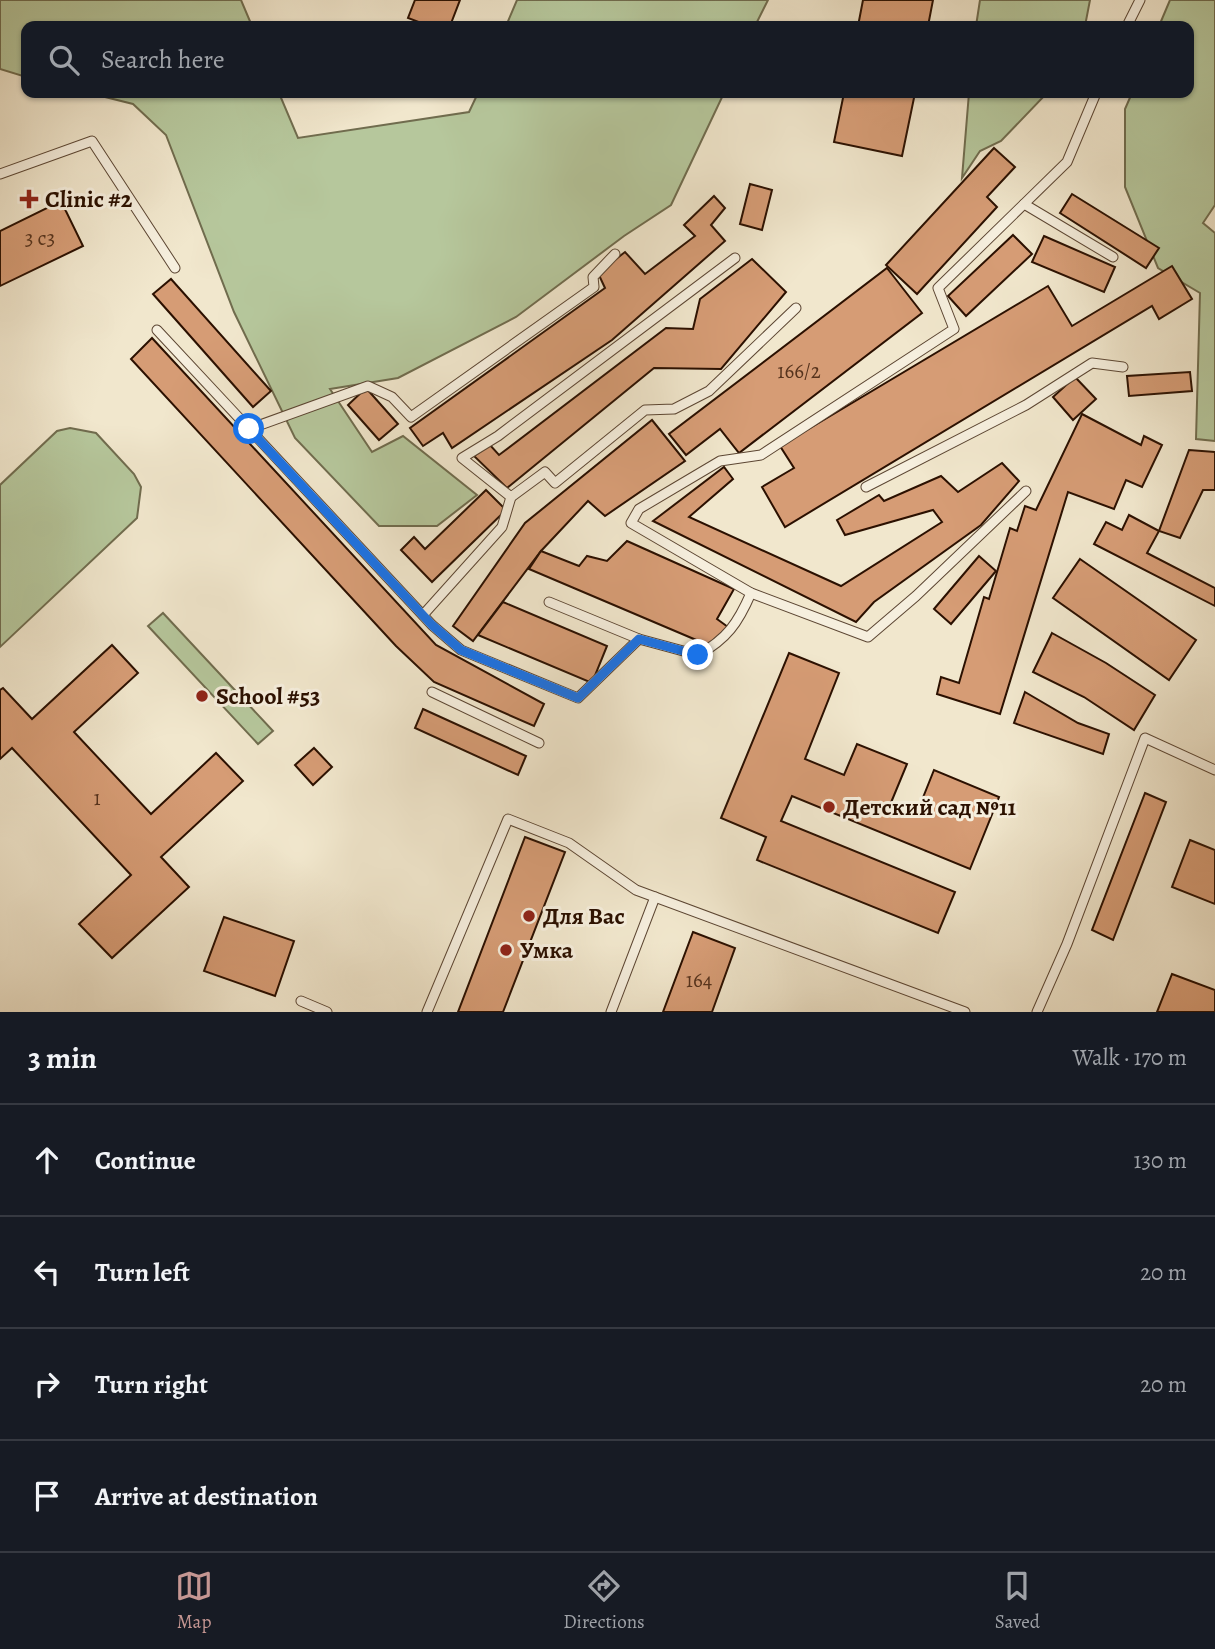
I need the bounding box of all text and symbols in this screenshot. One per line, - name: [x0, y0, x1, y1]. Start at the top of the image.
- search box: [21, 21, 1194, 98]
- icon: search: [45, 41, 83, 79]
- text: Search here: [101, 42, 225, 77]
- place label: Clinic #2: [45, 183, 133, 215]
- marker: Clinic #2: [19, 189, 39, 209]
- house number: 3 с3: [25, 224, 55, 252]
- house number: 166/2: [777, 357, 821, 385]
- route start: [233, 413, 264, 444]
- route end: [682, 639, 713, 670]
- place label: School #53: [216, 680, 320, 712]
- marker: School #53: [194, 688, 210, 704]
- house number: 1: [93, 784, 101, 812]
- place label: Детский сад №11: [843, 791, 1017, 823]
- marker: Детский сад №11: [821, 799, 837, 815]
- place label: Для Вас: [543, 900, 625, 932]
- marker: Для Вас: [521, 908, 537, 924]
- place label: Умка: [520, 934, 574, 966]
- marker: Умка: [498, 942, 514, 958]
- house number: 164: [686, 966, 712, 994]
- text: 3 min: [28, 1038, 97, 1078]
- text: Walk · 170 m: [1073, 1042, 1187, 1073]
- icon: ahead: [28, 1141, 66, 1179]
- text: Continue: [95, 1143, 196, 1178]
- text: 130 m: [1134, 1145, 1187, 1176]
- icon: left: [28, 1253, 66, 1291]
- text: Turn left: [95, 1255, 190, 1290]
- text: 20 m: [1140, 1257, 1187, 1288]
- icon: right: [28, 1365, 66, 1403]
- text: Turn right: [95, 1367, 208, 1402]
- text: 20 m: [1140, 1369, 1187, 1400]
- icon: arrive: [28, 1477, 66, 1515]
- text: Arrive at destination: [95, 1479, 318, 1514]
- tab: Map: [175, 1567, 213, 1635]
- tab: Directions: [563, 1567, 645, 1635]
- tab: Saved: [995, 1567, 1040, 1635]

